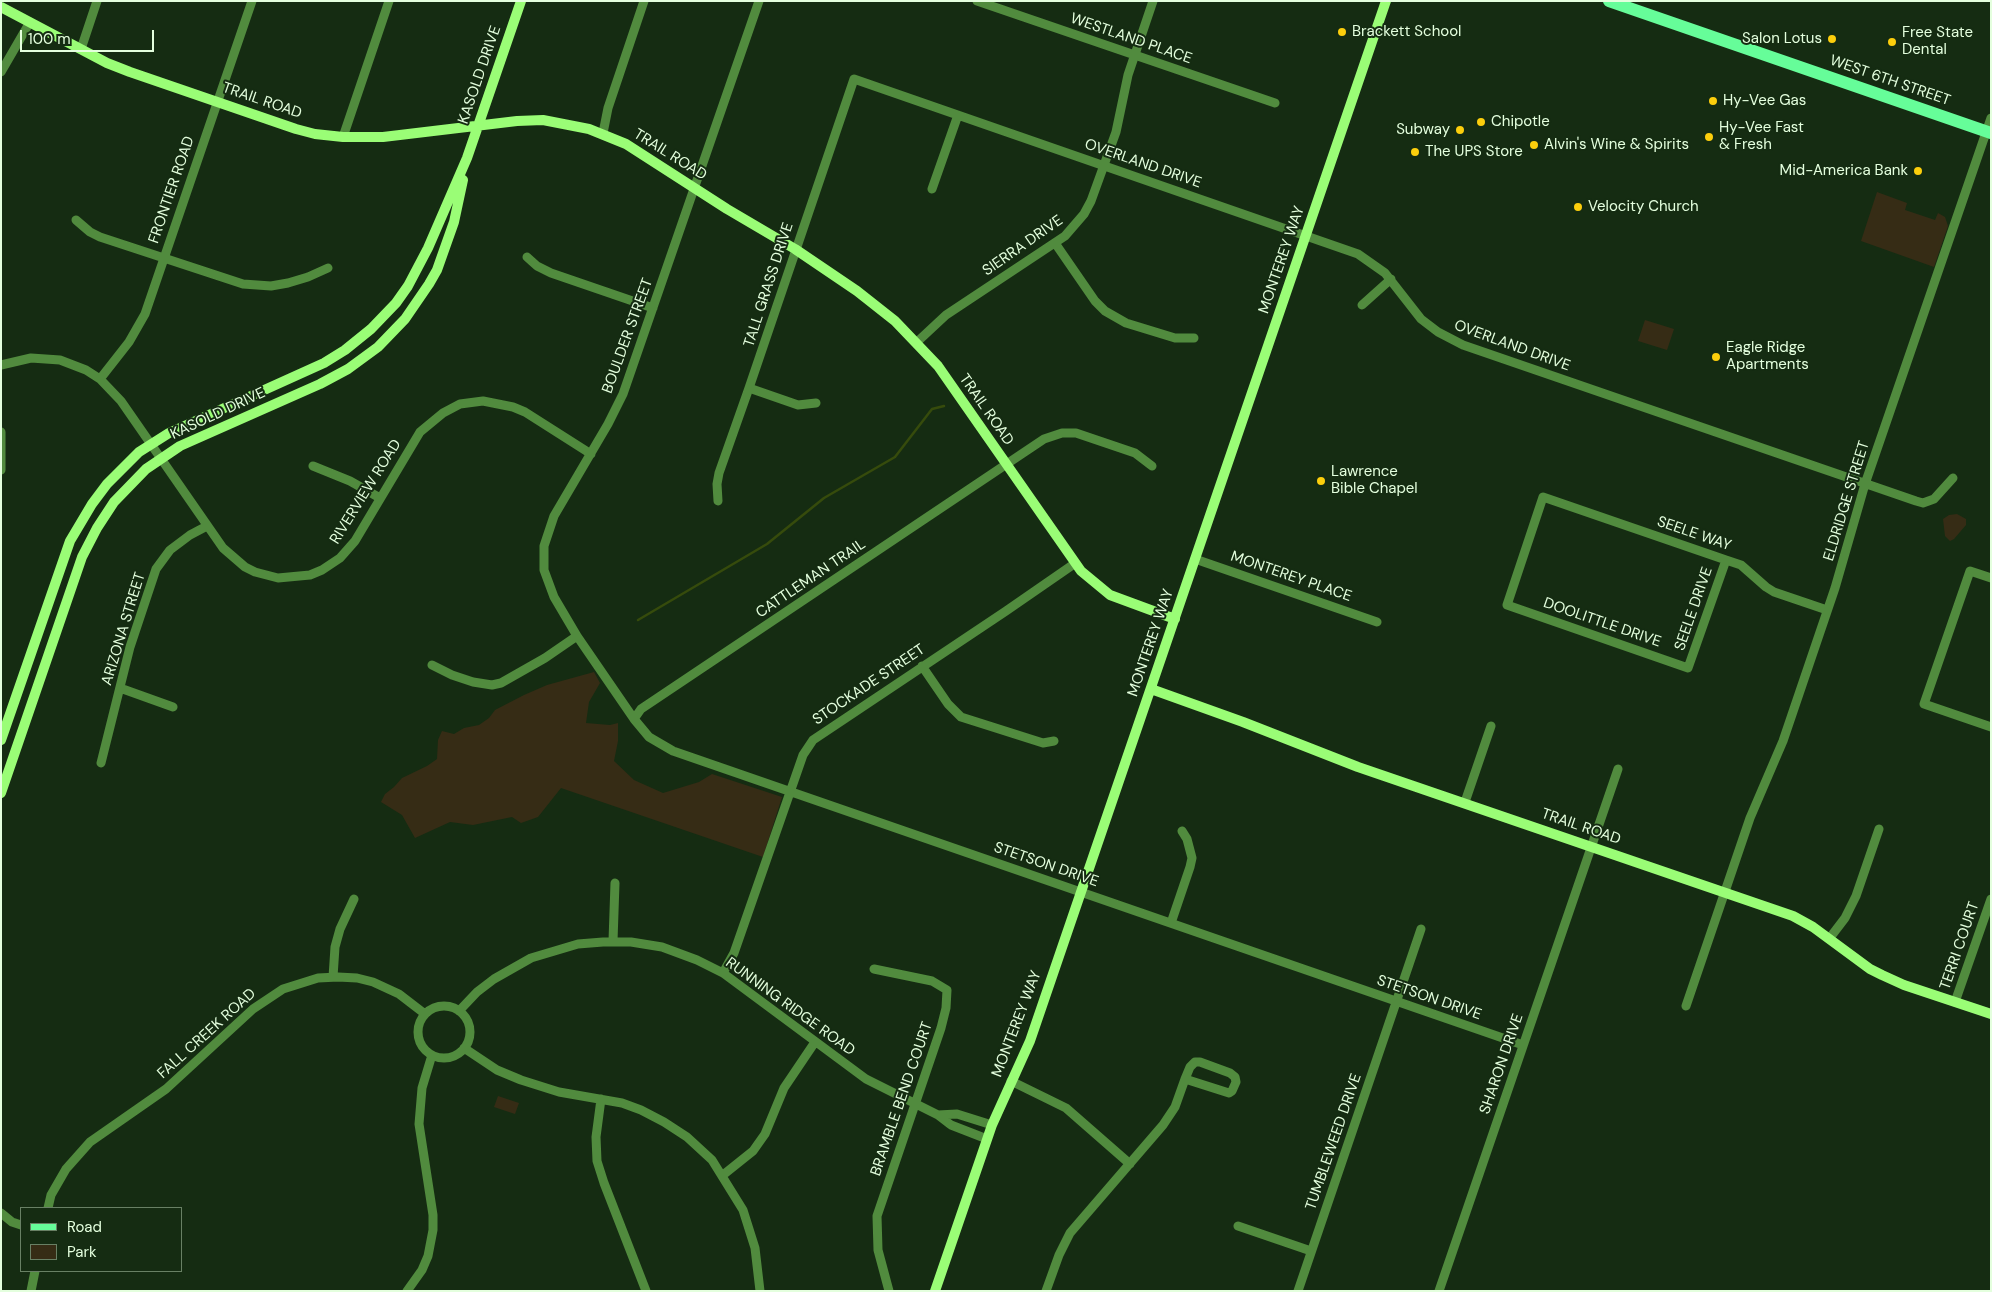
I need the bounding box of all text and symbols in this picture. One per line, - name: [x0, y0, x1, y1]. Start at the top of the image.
- street label: WESTLAND PLACE: [1068, 10, 1194, 68]
- scale bar: [22, 20, 156, 52]
- place label: Brackett School: [1352, 23, 1461, 41]
- street label: KASOLD DRIVE: [455, 24, 505, 126]
- place label: Free State Dental: [1902, 24, 1973, 59]
- marker: Brackett School: [1336, 26, 1348, 38]
- text: 100 m: [28, 29, 71, 49]
- place label: Salon Lotus: [1742, 30, 1822, 48]
- marker: Salon Lotus: [1826, 33, 1838, 45]
- marker: Free State Dental: [1886, 36, 1898, 48]
- street label: WEST 6TH STREET: [1827, 52, 1953, 110]
- street label: TRAIL ROAD: [220, 79, 304, 123]
- place label: Hy-Vee Gas: [1723, 92, 1806, 110]
- marker: Hy-Vee Gas: [1707, 95, 1719, 107]
- place label: Chipotle: [1491, 113, 1550, 131]
- marker: Chipotle: [1475, 116, 1487, 128]
- place label: Hy-Vee Fast & Fresh: [1719, 119, 1804, 154]
- place label: Subway: [1396, 121, 1450, 139]
- marker: Subway: [1454, 124, 1466, 136]
- street label: TRAIL ROAD: [630, 125, 710, 185]
- marker: Hy-Vee Fast & Fresh: [1703, 131, 1715, 143]
- street label: FRONTIER ROAD: [145, 134, 199, 246]
- street label: OVERLAND DRIVE: [1082, 136, 1204, 192]
- place label: Alvin's Wine & Spirits: [1544, 136, 1689, 154]
- marker: Alvin's Wine & Spirits: [1528, 139, 1540, 151]
- place label: The UPS Store: [1425, 143, 1523, 161]
- marker: The UPS Store: [1409, 146, 1421, 158]
- place label: Mid-America Bank: [1780, 162, 1908, 180]
- marker: Mid-America Bank: [1912, 165, 1924, 177]
- place label: Velocity Church: [1588, 198, 1699, 216]
- marker: Velocity Church: [1572, 201, 1584, 213]
- street label: MONTEREY WAY: [1255, 204, 1309, 316]
- street label: SIERRA DRIVE: [979, 212, 1067, 280]
- street label: TALL GRASS DRIVE: [740, 220, 798, 350]
- street label: BOULDER STREET: [599, 276, 657, 396]
- street label: OVERLAND DRIVE: [1451, 317, 1573, 375]
- place label: Eagle Ridge Apartments: [1726, 339, 1809, 374]
- marker: Eagle Ridge Apartments: [1710, 351, 1722, 363]
- street label: TRAIL ROAD: [955, 371, 1017, 449]
- street label: KASOLD DRIVE: [168, 384, 268, 444]
- street label: RIVERVIEW ROAD: [327, 436, 405, 548]
- street label: ELDRIDGE STREET: [1820, 439, 1874, 563]
- place label: Lawrence Bible Chapel: [1331, 463, 1418, 498]
- marker: Lawrence Bible Chapel: [1315, 475, 1327, 487]
- street label: SEELE WAY: [1655, 513, 1733, 555]
- street label: CATTLEMAN TRAIL: [753, 536, 869, 622]
- street label: MONTEREY PLACE: [1228, 548, 1354, 606]
- street label: SEELE DRIVE: [1671, 565, 1717, 653]
- street label: ARIZONA STREET: [98, 570, 150, 688]
- street label: MONTEREY WAY: [1124, 587, 1178, 699]
- street label: DOOLITTLE DRIVE: [1541, 594, 1663, 652]
- street label: STOCKADE STREET: [810, 641, 928, 729]
- street label: TRAIL ROAD: [1539, 805, 1623, 849]
- street label: STETSON DRIVE: [991, 839, 1101, 891]
- street label: TERRI COURT: [1937, 900, 1983, 992]
- street label: RUNNING RIDGE ROAD: [722, 954, 858, 1060]
- street label: MONTEREY WAY: [988, 968, 1046, 1080]
- street label: STETSON DRIVE: [1374, 972, 1484, 1024]
- street label: FALL CREEK ROAD: [154, 985, 260, 1083]
- street label: SHARON DRIVE: [1476, 1011, 1528, 1117]
- street label: BRAMBLE BEND COURT: [867, 1020, 937, 1178]
- street label: TUMBLEWEED DRIVE: [1302, 1071, 1366, 1213]
- legend: [20, 1207, 182, 1272]
- text: Road: [67, 1217, 102, 1237]
- text: Park: [67, 1242, 97, 1262]

